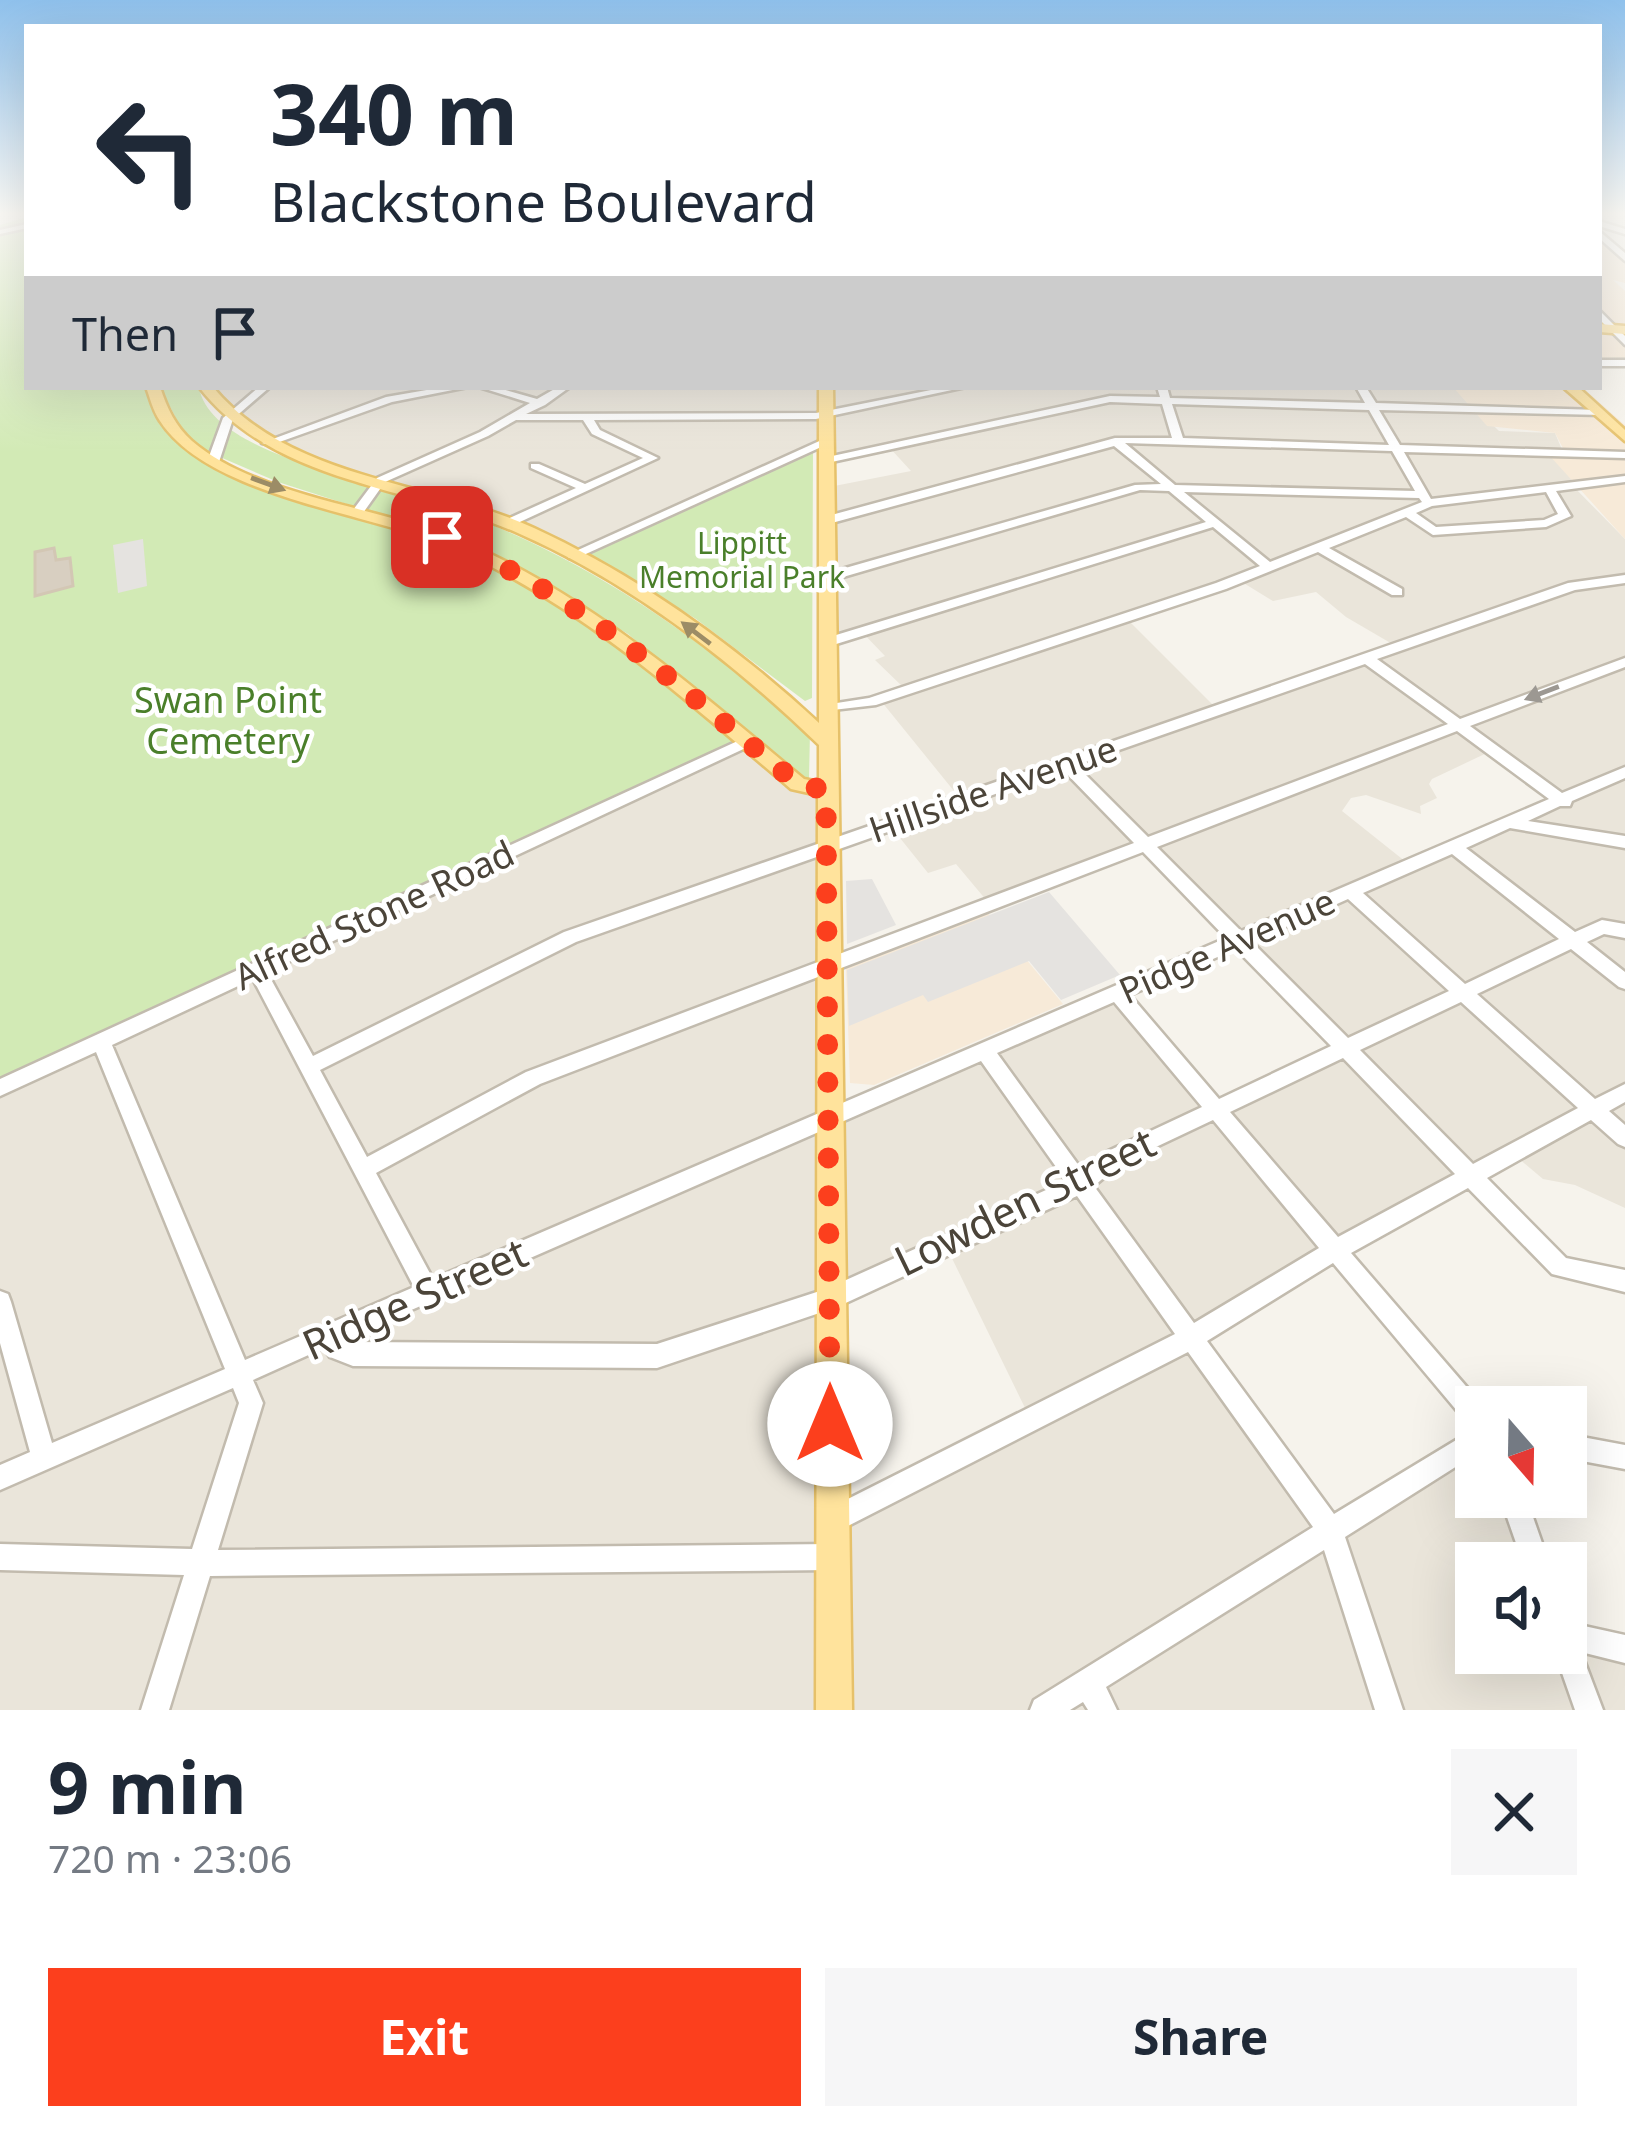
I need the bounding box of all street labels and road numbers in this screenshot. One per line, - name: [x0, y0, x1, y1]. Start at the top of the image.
- street label: Hillside Avenue: [862, 723, 1123, 854]
- street label: Alfred Stone Road: [226, 828, 522, 1001]
- street label: Pidge Avenue: [1111, 876, 1342, 1015]
- street label: Lowden Street: [885, 1113, 1164, 1288]
- street label: Ridge Street: [293, 1223, 536, 1373]

